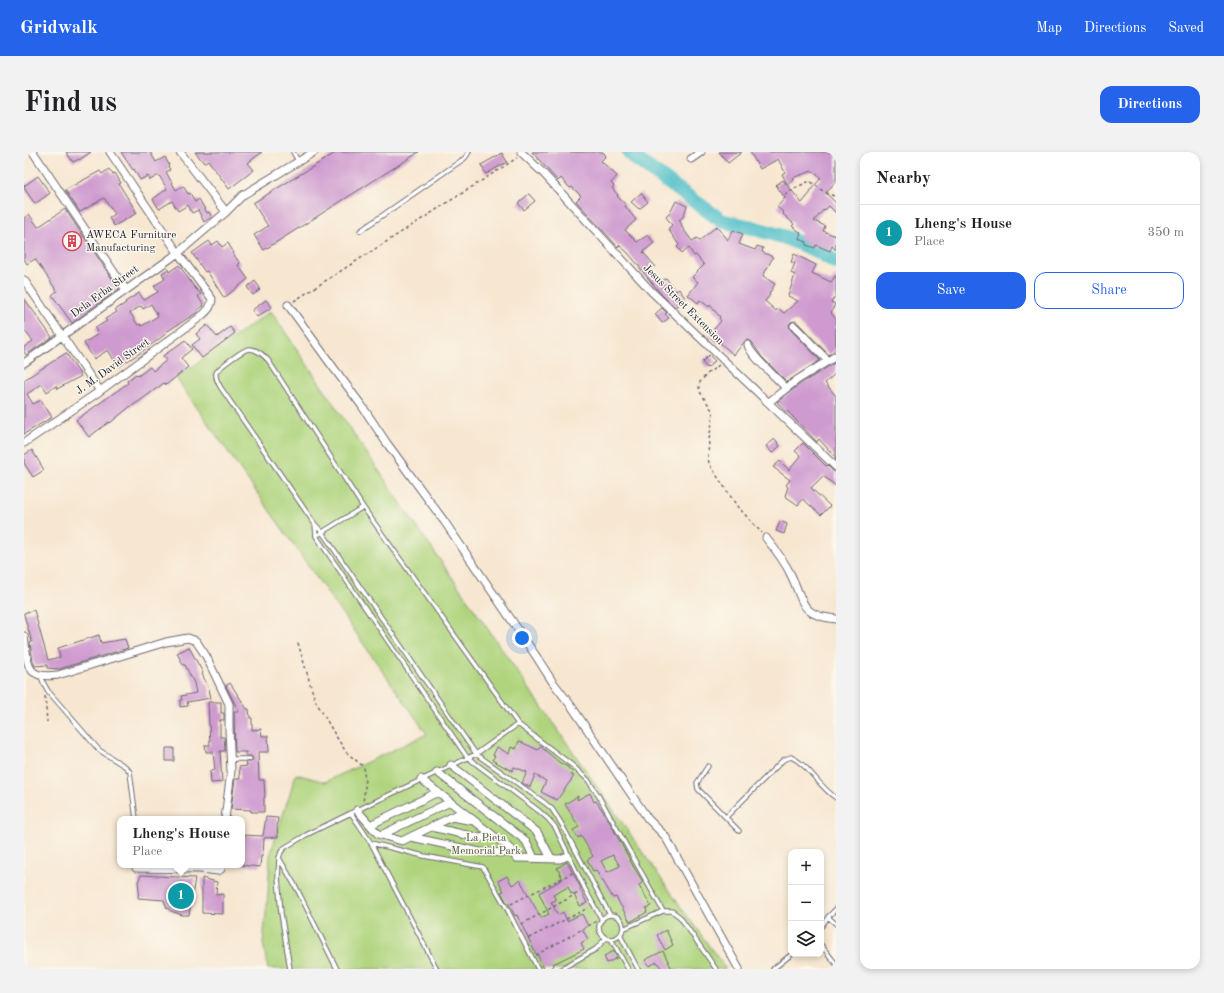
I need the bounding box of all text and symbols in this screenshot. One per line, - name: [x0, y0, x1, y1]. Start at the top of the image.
- text: Gridwalk: [20, 19, 98, 38]
- text: Map: [1036, 21, 1062, 35]
- text: Directions: [1084, 21, 1146, 35]
- text: Saved: [1168, 21, 1204, 35]
- button: Directions: [1100, 86, 1200, 123]
- text: Find us: [24, 90, 117, 118]
- text: Nearby: [876, 170, 931, 187]
- text: Lheng's House: [914, 217, 1012, 232]
- text: 1: [885, 226, 893, 239]
- text: 350 m: [1147, 226, 1184, 239]
- building icon: AWECA Furniture Manufacturing: [61, 230, 83, 252]
- place label: AWECA Furniture Manufacturing: [86, 230, 176, 254]
- text: Place: [914, 235, 944, 248]
- street label: Jesus Street Extension: [641, 263, 725, 347]
- street label: Dela Erba Street: [69, 264, 141, 320]
- button: Save: [876, 272, 1026, 309]
- button: Share: [1034, 272, 1184, 309]
- street label: J. M. David Street: [74, 337, 152, 397]
- your location: [512, 628, 532, 648]
- popup: [117, 816, 245, 868]
- text: Lheng's House: [132, 827, 230, 842]
- park label: La Pieta Memorial Park: [451, 833, 521, 857]
- text: Place: [132, 845, 162, 858]
- map controls: [788, 849, 824, 957]
- button: +: [788, 849, 824, 885]
- pin: 1: [168, 881, 194, 911]
- button: −: [788, 885, 824, 921]
- button: layers: [788, 921, 824, 957]

